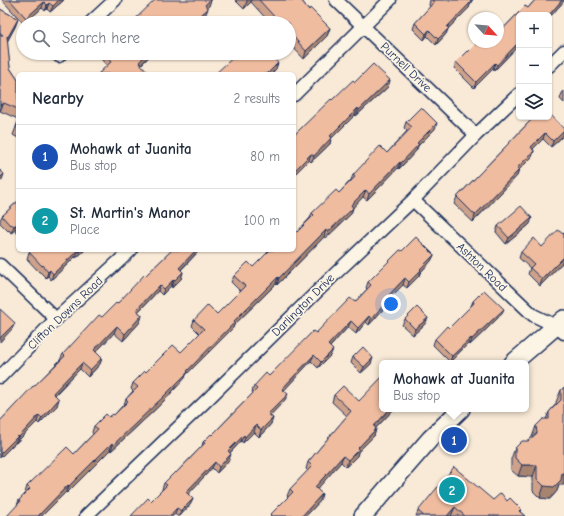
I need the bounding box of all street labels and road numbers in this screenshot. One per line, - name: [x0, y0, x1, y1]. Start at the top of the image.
- street label: Purnell Drive: [378, 39, 434, 95]
- street label: Ashton Road: [454, 240, 510, 294]
- street label: Darlington Drive: [269, 271, 337, 339]
- street label: Clifton Downs Road: [25, 274, 105, 352]

